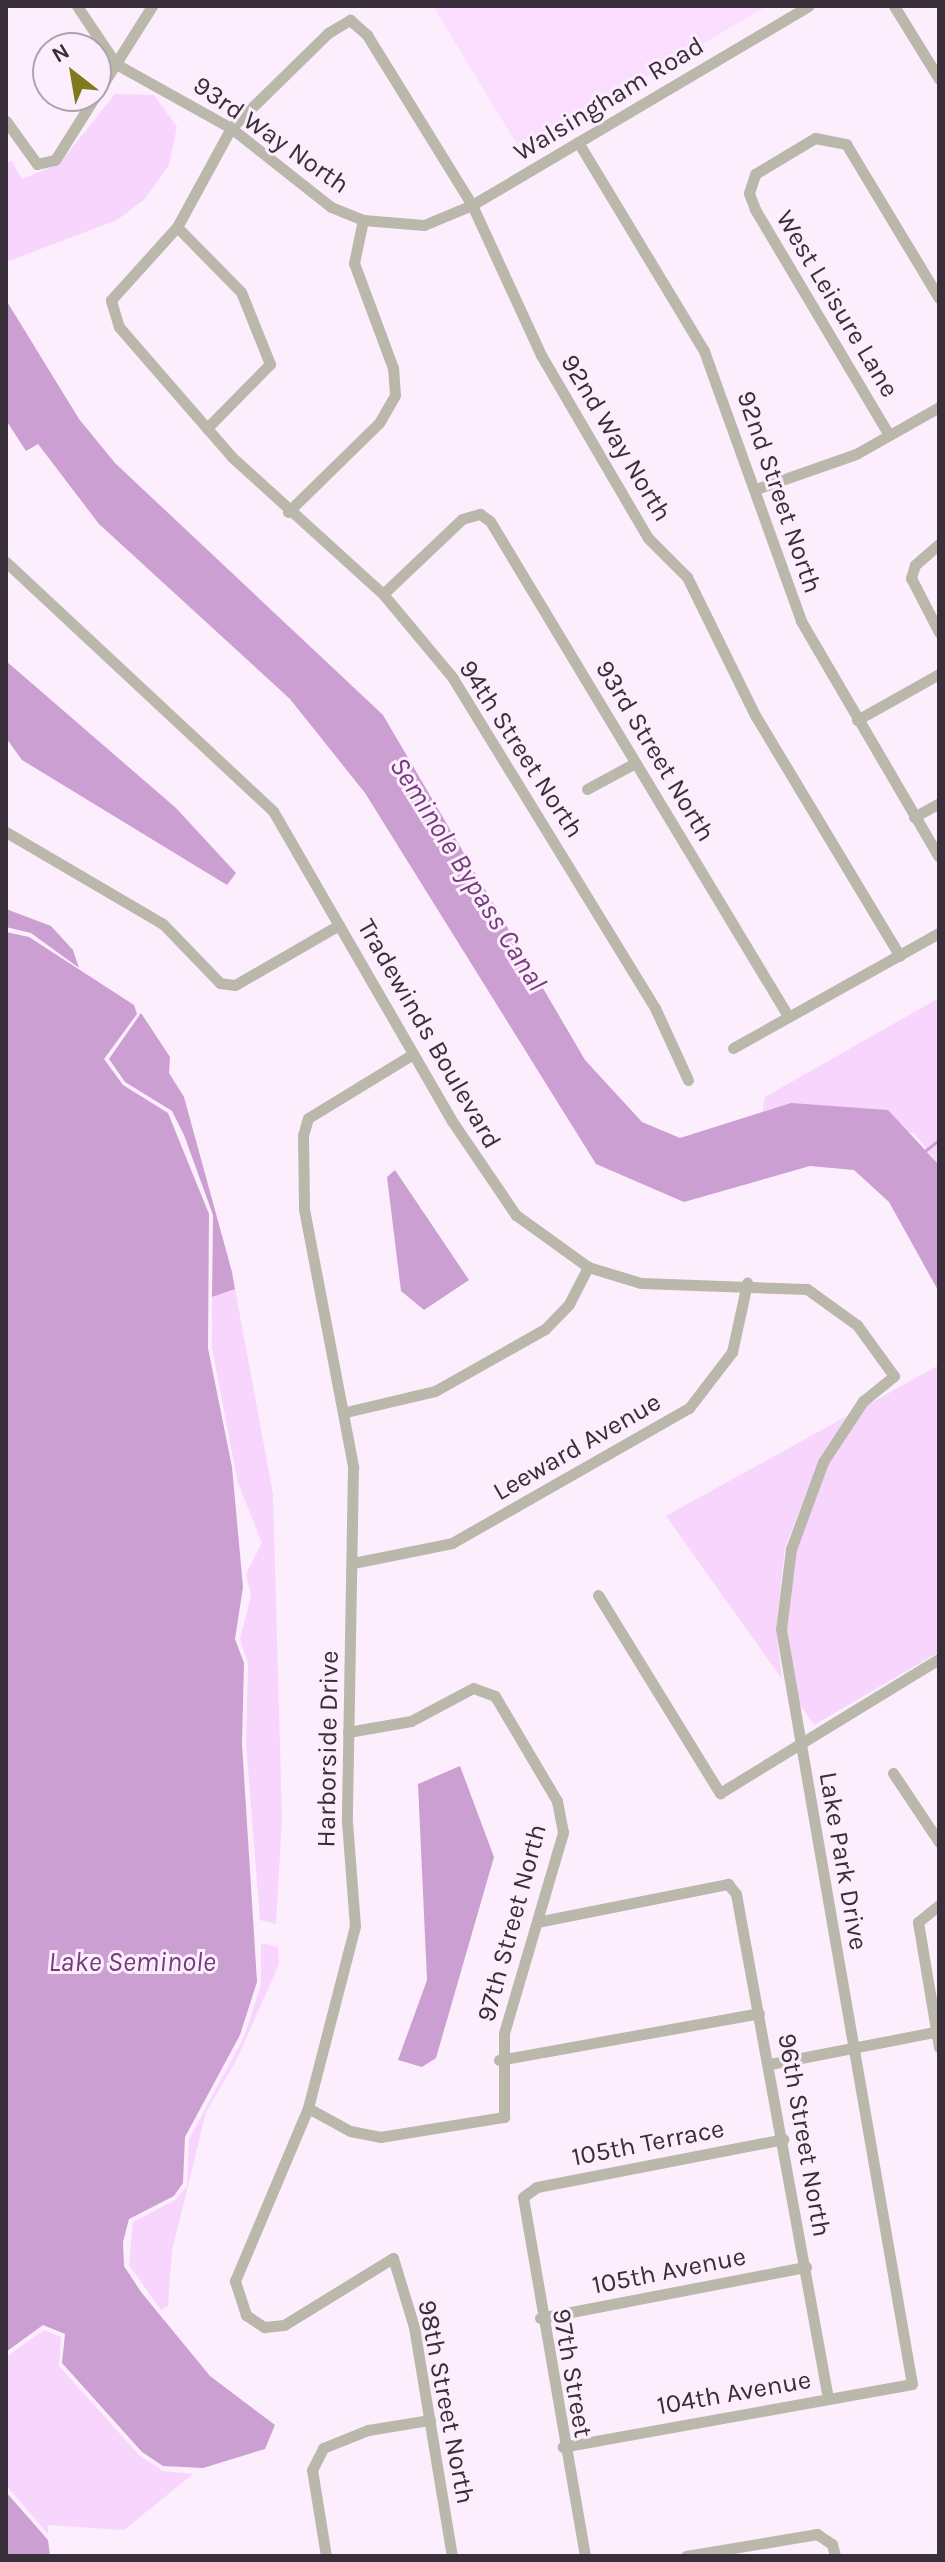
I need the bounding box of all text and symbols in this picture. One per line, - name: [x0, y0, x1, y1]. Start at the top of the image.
- street label: Walsingham Road: [508, 30, 710, 168]
- north arrow: [32, 32, 112, 112]
- text: N: [47, 38, 74, 68]
- street label: 93rd Way North: [187, 70, 355, 200]
- street label: West Leisure Lane: [769, 205, 905, 403]
- street label: 92nd Way North: [554, 349, 678, 527]
- street label: 92nd Street North: [730, 387, 828, 597]
- street label: 94th Street North: [452, 654, 590, 844]
- street label: 93rd Street North: [589, 655, 721, 847]
- water label: Seminole Bypass Canal: [382, 751, 554, 997]
- street label: Tradewinds Boulevard: [350, 914, 508, 1154]
- street label: Leeward Avenue: [488, 1386, 666, 1508]
- street label: Harborside Drive: [311, 1650, 345, 1848]
- street label: Lake Park Drive: [812, 1770, 874, 1952]
- street label: 97th Street North: [471, 1821, 553, 2025]
- water label: Lake Seminole: [48, 1945, 216, 1979]
- street label: 96th Street North: [771, 2031, 837, 2239]
- street label: 105th Terrace: [569, 2113, 727, 2173]
- street label: 105th Avenue: [590, 2241, 748, 2301]
- street label: 98th Street North: [411, 2297, 481, 2507]
- street label: 97th Street: [545, 2306, 599, 2440]
- street label: 104th Avenue: [655, 2364, 813, 2422]

